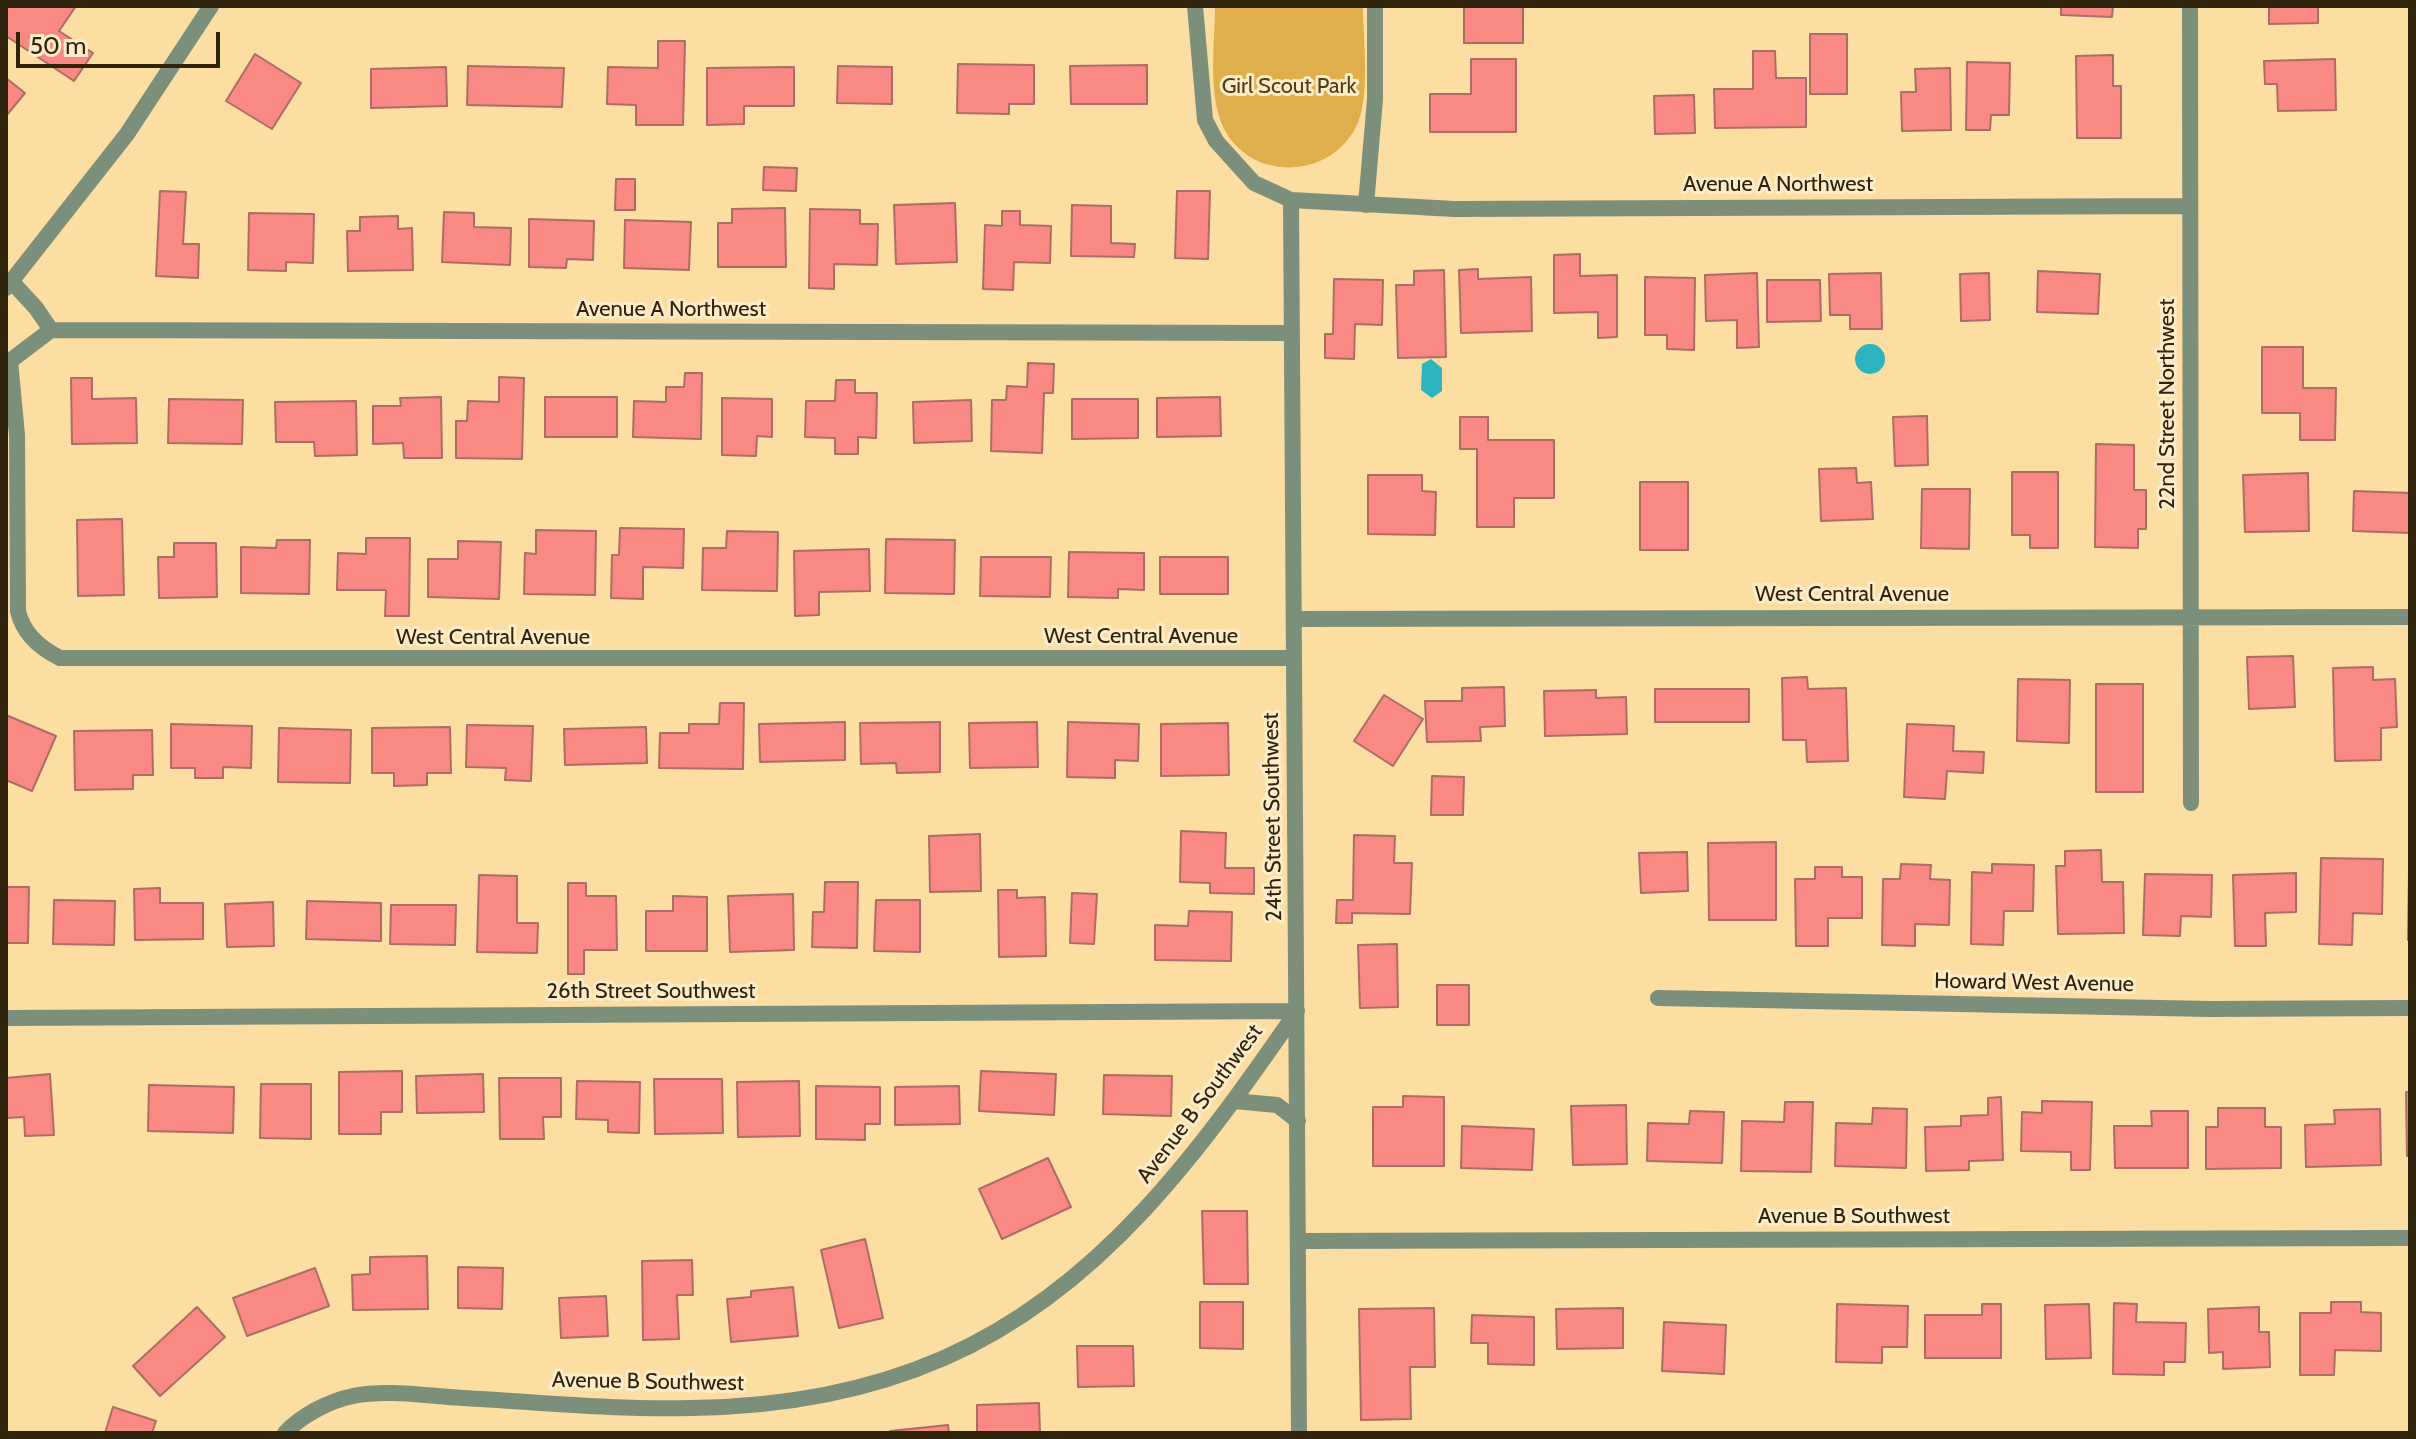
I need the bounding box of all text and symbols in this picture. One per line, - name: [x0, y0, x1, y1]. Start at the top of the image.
- scale bar: [20, 16, 224, 66]
- text: 50 m: [30, 31, 86, 60]
- park label: Girl Scout Park: [1222, 74, 1356, 100]
- street label: Avenue A Northwest: [1683, 172, 1873, 198]
- street label: Avenue A Northwest: [576, 297, 766, 323]
- street label: 22nd Street Northwest: [2155, 298, 2181, 510]
- street label: West Central Avenue: [1755, 582, 1949, 608]
- street label: West Central Avenue: [1044, 624, 1238, 650]
- street label: West Central Avenue: [396, 625, 590, 651]
- street label: 24th Street Southwest: [1258, 712, 1288, 922]
- street label: Howard West Avenue: [1934, 968, 2134, 998]
- street label: 26th Street Southwest: [546, 979, 756, 1005]
- street label: Avenue B Southwest: [1132, 1019, 1268, 1189]
- street label: Avenue B Southwest: [1758, 1204, 1950, 1230]
- street label: Avenue B Southwest: [552, 1367, 744, 1397]

